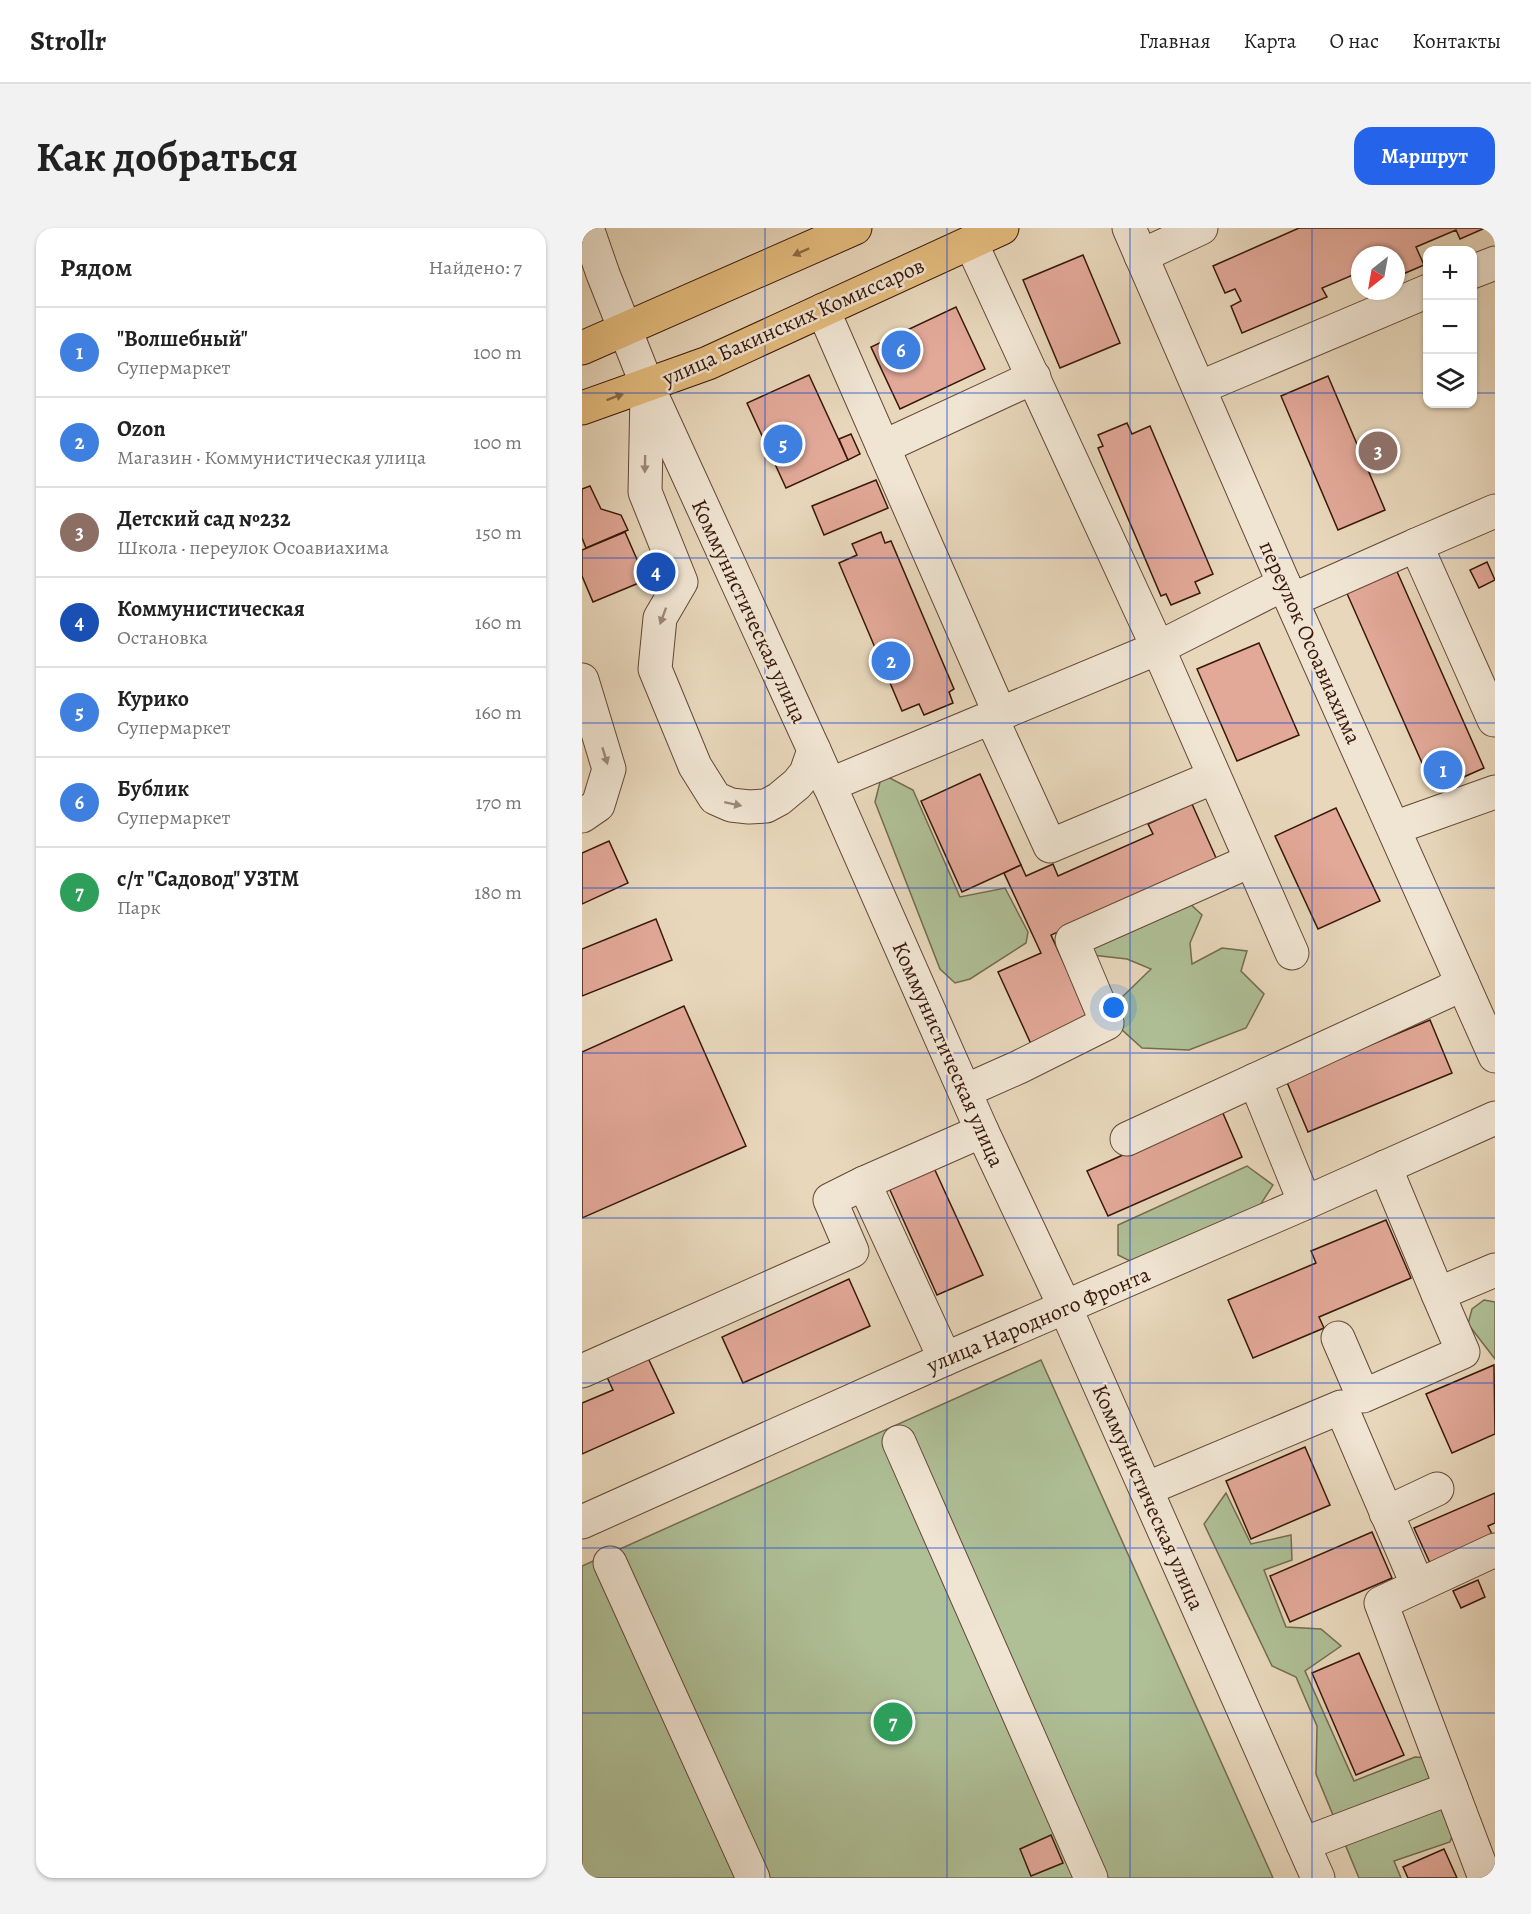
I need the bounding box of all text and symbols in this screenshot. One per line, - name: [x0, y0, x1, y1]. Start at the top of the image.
- text: Strollr: [30, 22, 106, 60]
- text: Главная: [1139, 27, 1211, 55]
- text: Карта: [1244, 27, 1296, 55]
- text: О нас: [1329, 27, 1379, 55]
- text: Контакты: [1412, 27, 1501, 55]
- button: Маршрут: [1354, 127, 1495, 185]
- text: Как добраться: [36, 128, 298, 185]
- north arrow: [1351, 246, 1405, 300]
- map controls: [1423, 246, 1477, 408]
- button: +: [1423, 246, 1477, 300]
- one-way arrow: [792, 247, 810, 257]
- text: Рядом: [60, 250, 132, 285]
- street label: улица Бакинских Комиссаров: [657, 250, 929, 394]
- text: Найдено: 7: [429, 254, 522, 281]
- button: −: [1423, 300, 1477, 354]
- text: "Волшебный": [117, 324, 248, 354]
- pin: 6: [882, 328, 920, 372]
- text: 1: [76, 339, 83, 366]
- text: 100 m: [473, 339, 522, 366]
- text: Супермаркет: [117, 354, 231, 381]
- button: layers: [1423, 354, 1477, 408]
- one-way arrow: [606, 391, 624, 401]
- text: Ozon: [117, 414, 166, 444]
- pin: 5: [764, 422, 802, 466]
- pin: 3: [1358, 428, 1398, 474]
- text: 2: [75, 429, 84, 456]
- text: 100 m: [473, 429, 522, 456]
- text: Магазин · Коммунистическая улица: [117, 444, 426, 471]
- one-way arrow: [641, 455, 650, 474]
- street label: Коммунистическая улица: [684, 494, 815, 729]
- text: Детский сад №232: [117, 504, 291, 534]
- text: 3: [75, 519, 84, 546]
- text: 150 m: [475, 519, 522, 546]
- text: Школа · переулок Осоавиахима: [117, 534, 389, 561]
- street label: переулок Осоавиахима: [1252, 536, 1369, 750]
- pin: 4: [636, 550, 676, 594]
- text: Коммунистическая: [117, 594, 305, 624]
- one-way arrow: [658, 608, 668, 626]
- text: 4: [75, 609, 84, 636]
- text: 160 m: [475, 609, 522, 636]
- text: Остановка: [117, 624, 208, 651]
- pin: 2: [872, 638, 910, 684]
- text: Курико: [117, 684, 189, 714]
- text: 5: [75, 699, 84, 726]
- text: 160 m: [475, 699, 522, 726]
- text: Супермаркет: [117, 714, 231, 741]
- one-way arrow: [601, 747, 610, 765]
- pin: 1: [1424, 748, 1462, 792]
- text: Бублик: [117, 774, 189, 804]
- text: 6: [75, 789, 84, 816]
- text: 170 m: [476, 789, 522, 816]
- one-way arrow: [724, 800, 743, 809]
- text: Супермаркет: [117, 804, 231, 831]
- text: с/т "Садовод" УЗТМ: [117, 864, 299, 894]
- text: 7: [75, 879, 84, 906]
- text: 180 m: [474, 879, 522, 906]
- text: Парк: [117, 894, 161, 921]
- street label: Коммунистическая улица: [885, 937, 1012, 1173]
- your location: [1099, 993, 1128, 1022]
- street label: улица Народного Фронта: [921, 1259, 1155, 1381]
- street label: Коммунистическая улица: [1085, 1380, 1212, 1616]
- pin: 7: [874, 1700, 912, 1744]

